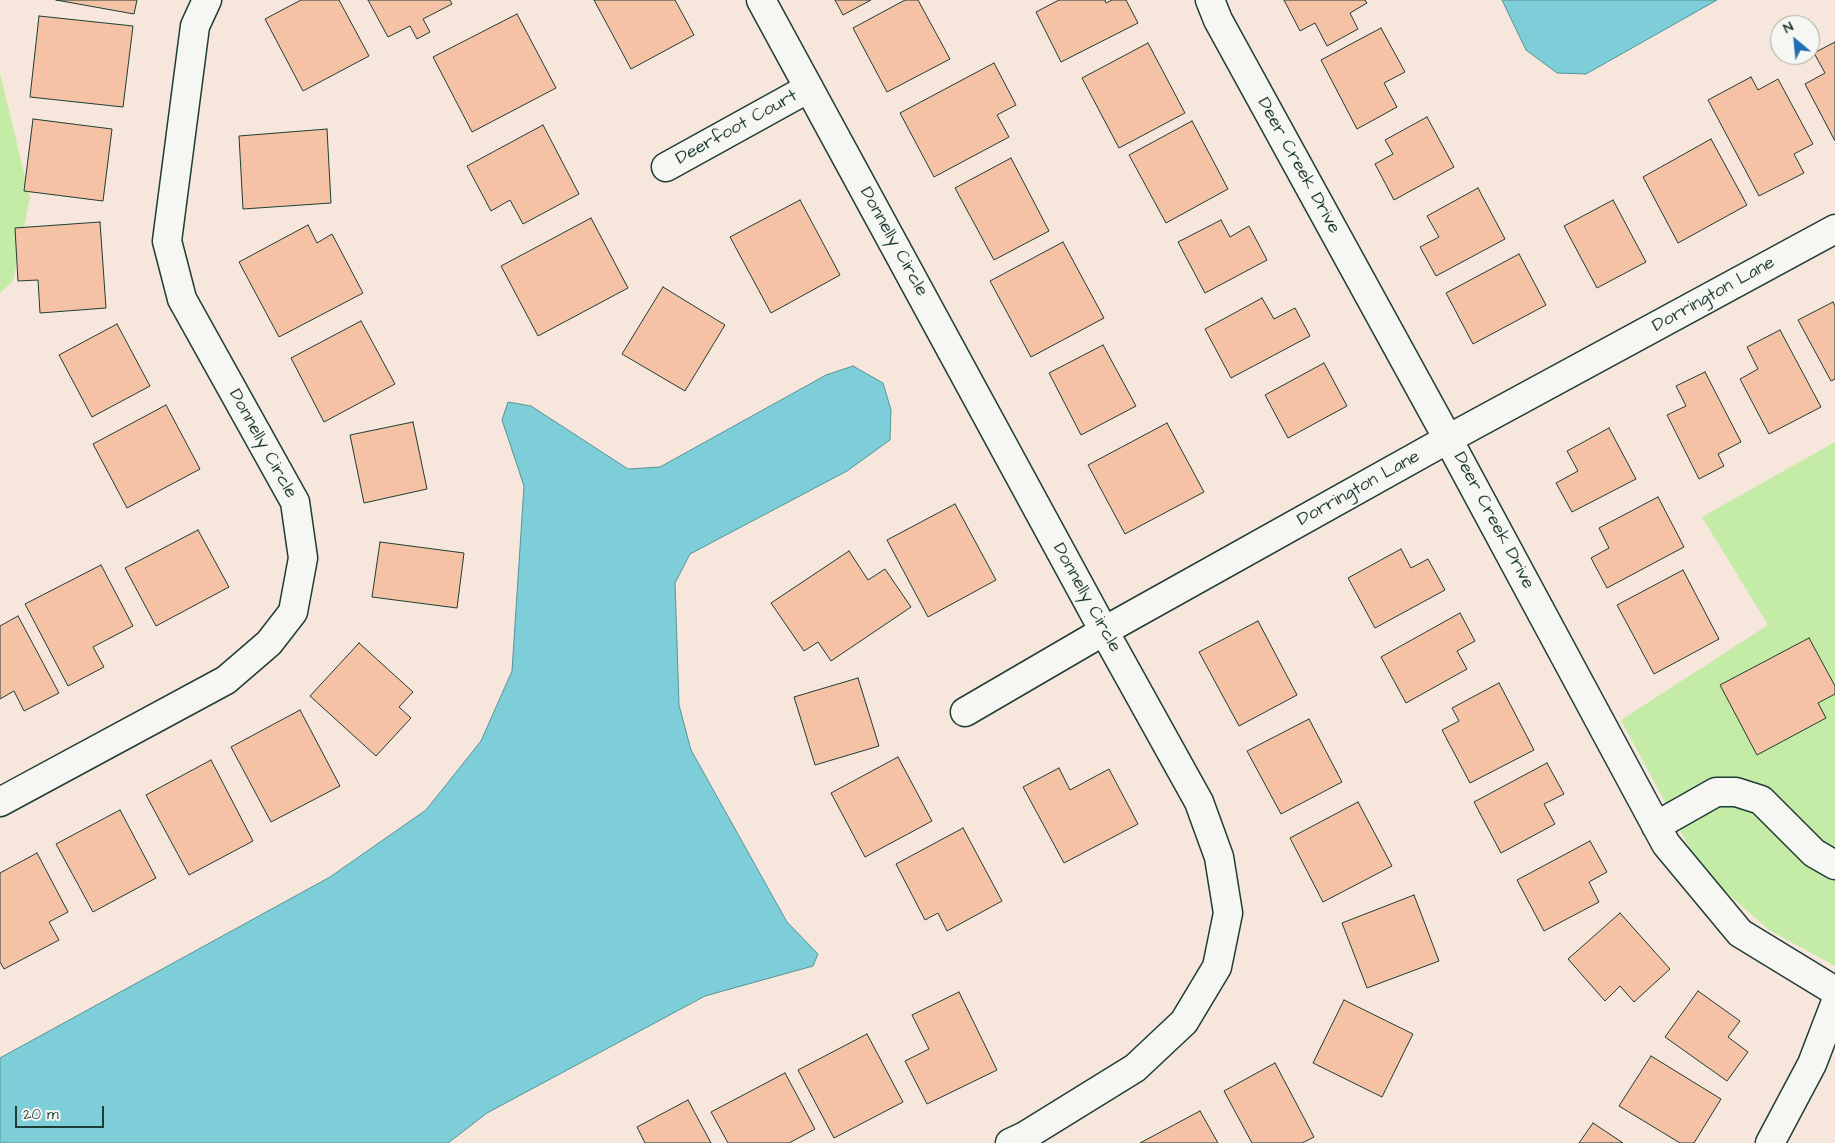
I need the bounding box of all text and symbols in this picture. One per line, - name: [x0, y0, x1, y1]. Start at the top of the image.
- north arrow: [1770, 15, 1820, 65]
- text: N: [1780, 17, 1797, 39]
- street label: Deerfoot Court: [672, 86, 802, 170]
- street label: Deer Creek Drive: [1252, 94, 1344, 238]
- street label: Donnelly Circle: [854, 184, 932, 300]
- street label: Dorrington Lane: [1649, 252, 1779, 338]
- street label: Donnelly Circle: [223, 386, 301, 502]
- street label: Dorrington Lane: [1294, 446, 1424, 532]
- street label: Deer Creek Drive: [1448, 449, 1538, 593]
- street label: Donnelly Circle: [1047, 540, 1125, 656]
- scale bar: [18, 1096, 106, 1128]
- text: 20 m: [23, 1104, 59, 1125]

